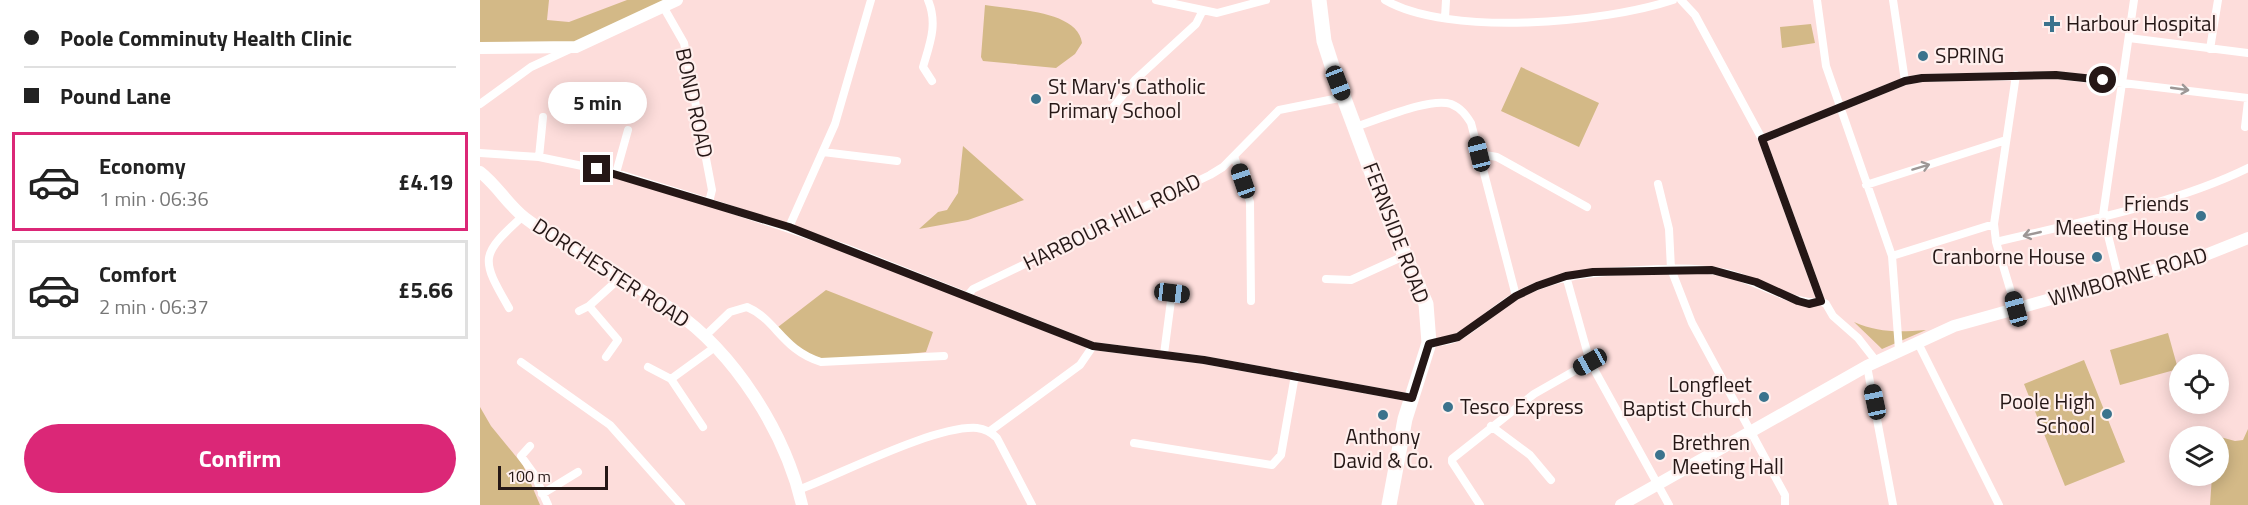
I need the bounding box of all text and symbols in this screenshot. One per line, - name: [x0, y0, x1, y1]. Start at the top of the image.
- place label: Harbour Hospital: [2066, 7, 2216, 39]
- marker: Harbour Hospital: [2043, 15, 2061, 33]
- text: Poole Comminuty Health Clinic: [60, 21, 352, 55]
- place label: SPRING: [1935, 39, 2004, 71]
- street label: BOND ROAD: [668, 45, 722, 161]
- marker: SPRING: [1916, 49, 1930, 63]
- car: [1323, 63, 1353, 103]
- route start: [2089, 66, 2116, 93]
- place label: St Mary's Catholic Primary School: [1048, 70, 1206, 126]
- text: Pound Lane: [60, 79, 171, 113]
- callout: 5 min: [548, 82, 646, 124]
- one-way arrow: [2169, 84, 2189, 95]
- text: 5 min: [573, 87, 622, 118]
- marker: St Mary's Catholic Primary School: [1029, 92, 1043, 106]
- car: [1466, 134, 1492, 174]
- text: Economy: [99, 149, 186, 183]
- icon: car: [27, 155, 81, 209]
- route end: [583, 155, 610, 182]
- street label: FERNSIDE ROAD: [1355, 157, 1439, 308]
- car: [1229, 161, 1257, 201]
- one-way arrow: [1911, 161, 1930, 172]
- street label: HARBOUR HILL ROAD: [1017, 164, 1206, 278]
- text: £4.19: [398, 165, 453, 199]
- text: 1 min · 06:36: [99, 183, 209, 214]
- place label: Friends Meeting House: [2055, 187, 2189, 243]
- street label: DORCHESTER ROAD: [527, 209, 696, 335]
- marker: Friends Meeting House: [2194, 209, 2208, 223]
- one-way arrow: [2022, 228, 2041, 240]
- street label: WIMBORNE ROAD: [2044, 238, 2211, 314]
- place label: Cranborne House: [1932, 240, 2085, 272]
- marker: Cranborne House: [2090, 250, 2104, 264]
- text: Comfort: [99, 257, 177, 291]
- icon: car: [27, 263, 81, 317]
- text: £5.66: [398, 273, 453, 307]
- car: [1153, 282, 1191, 304]
- car: [2003, 289, 2029, 329]
- text: 2 min · 06:37: [99, 291, 209, 322]
- car: [1570, 345, 1610, 379]
- map controls: [2169, 354, 2229, 486]
- button: locate: [2169, 354, 2229, 414]
- place label: Longfleet Baptist Church: [1622, 368, 1753, 424]
- car: [1862, 383, 1888, 421]
- place label: Poole High School: [2000, 385, 2095, 441]
- place label: Tesco Express: [1460, 390, 1584, 422]
- marker: Longfleet Baptist Church: [1757, 390, 1771, 404]
- marker: Tesco Express: [1441, 400, 1455, 414]
- marker: Poole High School: [2100, 407, 2114, 421]
- marker: Anthony David & Co.: [1376, 408, 1390, 422]
- place label: Anthony David & Co.: [1333, 420, 1433, 476]
- button: Confirm: [24, 424, 456, 493]
- place label: Brethren Meeting Hall: [1672, 426, 1784, 482]
- button: layers: [2169, 426, 2229, 486]
- marker: Brethren Meeting Hall: [1653, 448, 1667, 462]
- scale bar: [498, 463, 608, 490]
- text: 100 m: [507, 464, 551, 488]

